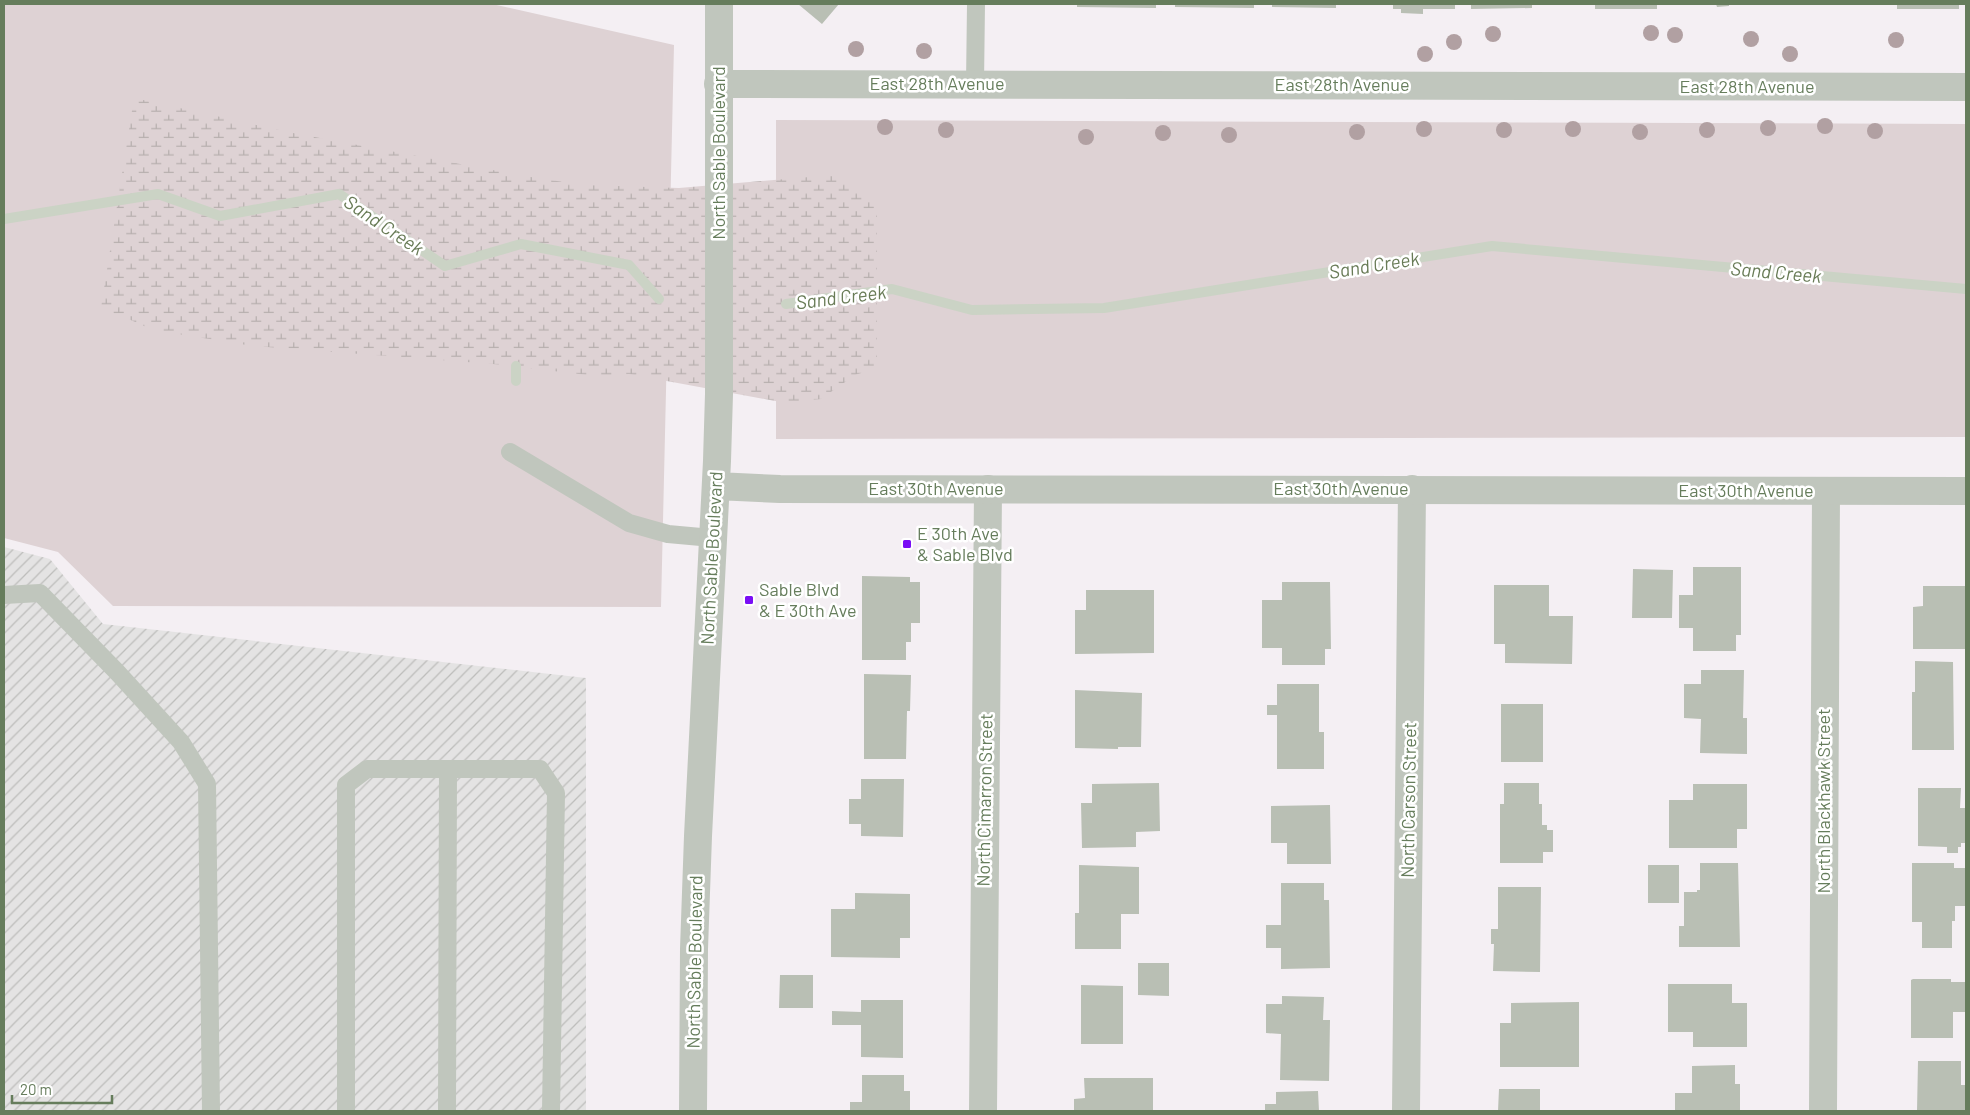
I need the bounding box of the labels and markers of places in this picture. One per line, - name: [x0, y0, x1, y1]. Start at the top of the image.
- place label: E 30th Ave & Sable Blvd: [917, 522, 1013, 565]
- marker: E 30th Ave & Sable Blvd: [901, 538, 913, 550]
- place label: Sable Blvd & E 30th Ave: [759, 578, 857, 621]
- marker: Sable Blvd & E 30th Ave: [743, 594, 755, 606]

